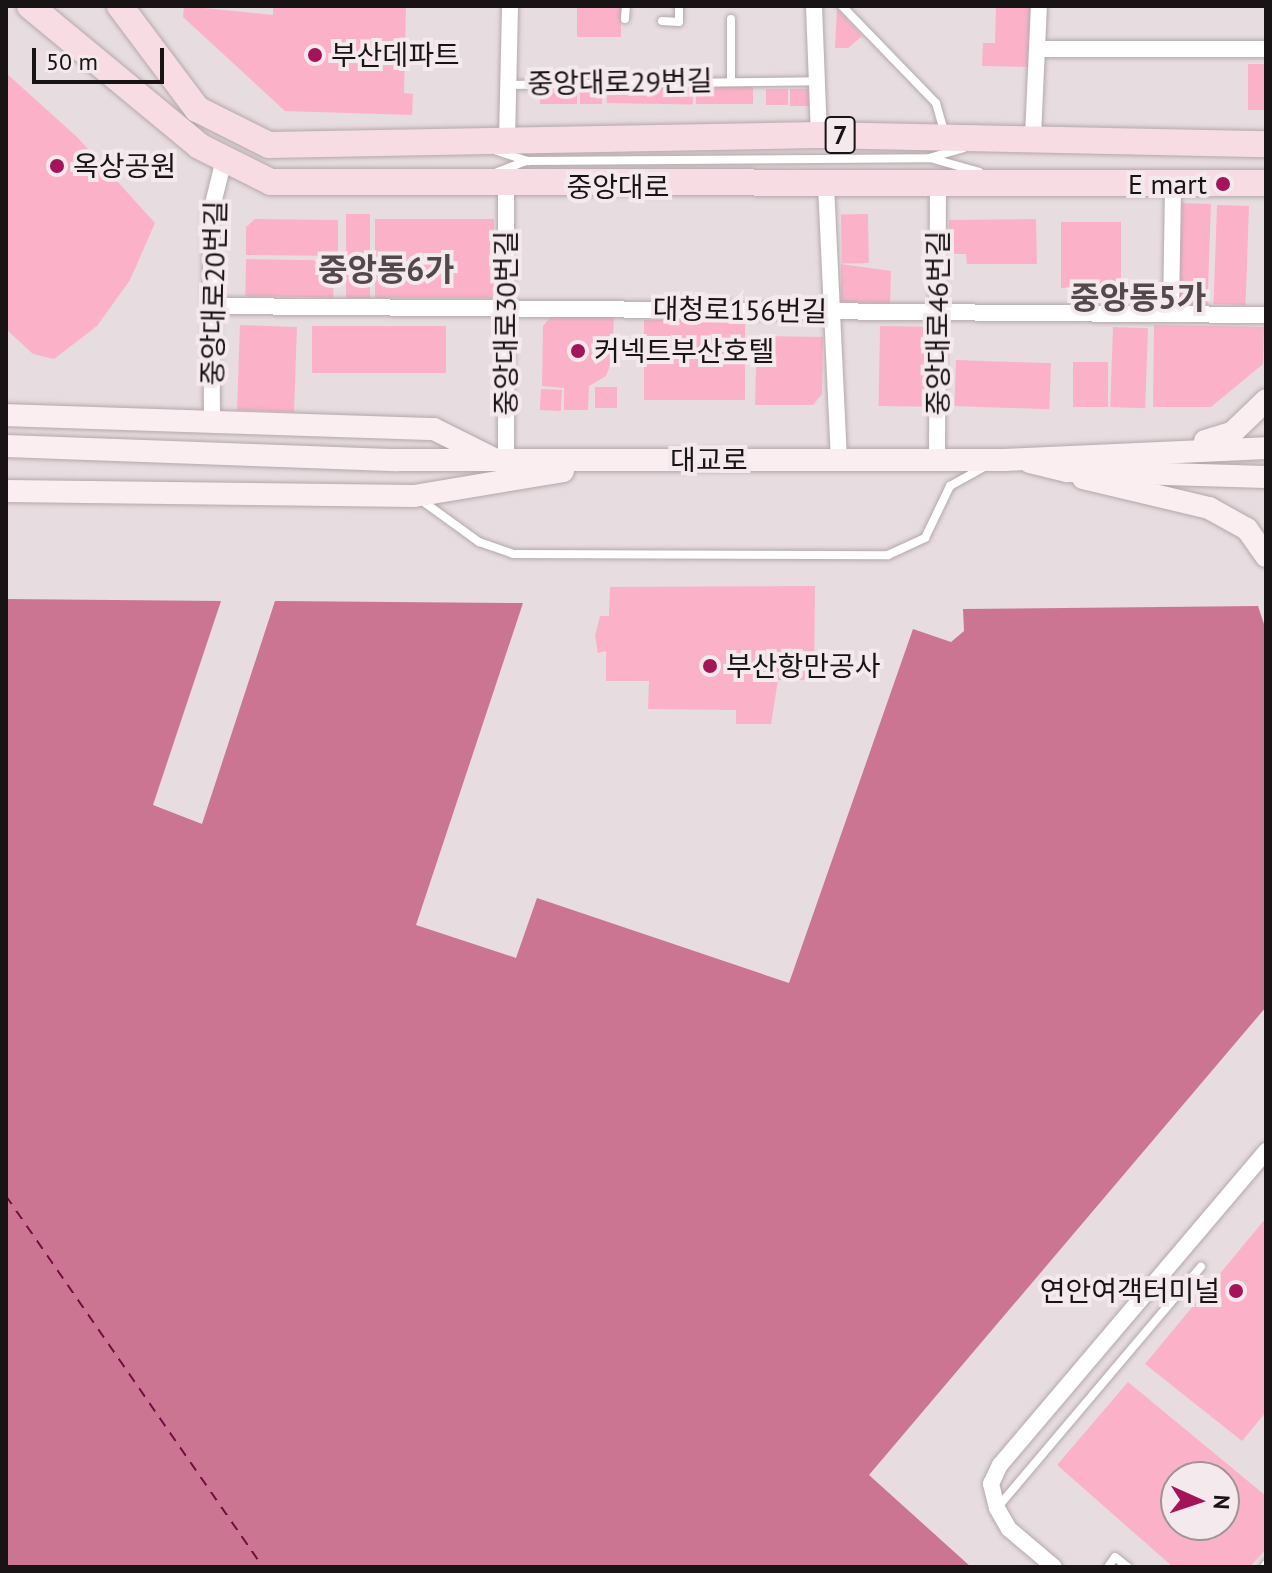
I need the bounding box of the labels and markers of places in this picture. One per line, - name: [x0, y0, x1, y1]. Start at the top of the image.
- place label: 부산데파트: [331, 38, 460, 72]
- marker: 부산데파트: [306, 46, 324, 64]
- place label: 옥상공원: [73, 149, 176, 183]
- marker: 옥상공원: [48, 157, 66, 175]
- place label: E mart: [1128, 167, 1207, 201]
- marker: E mart: [1214, 175, 1232, 193]
- place label: 커넥트부산호텔: [594, 334, 774, 368]
- marker: 커넥트부산호텔: [569, 342, 587, 360]
- place label: 부산항만공사: [726, 649, 881, 683]
- marker: 부산항만공사: [701, 657, 719, 675]
- place label: 연안여객터미널: [1040, 1274, 1220, 1308]
- marker: 연안여객터미널: [1227, 1282, 1245, 1300]

